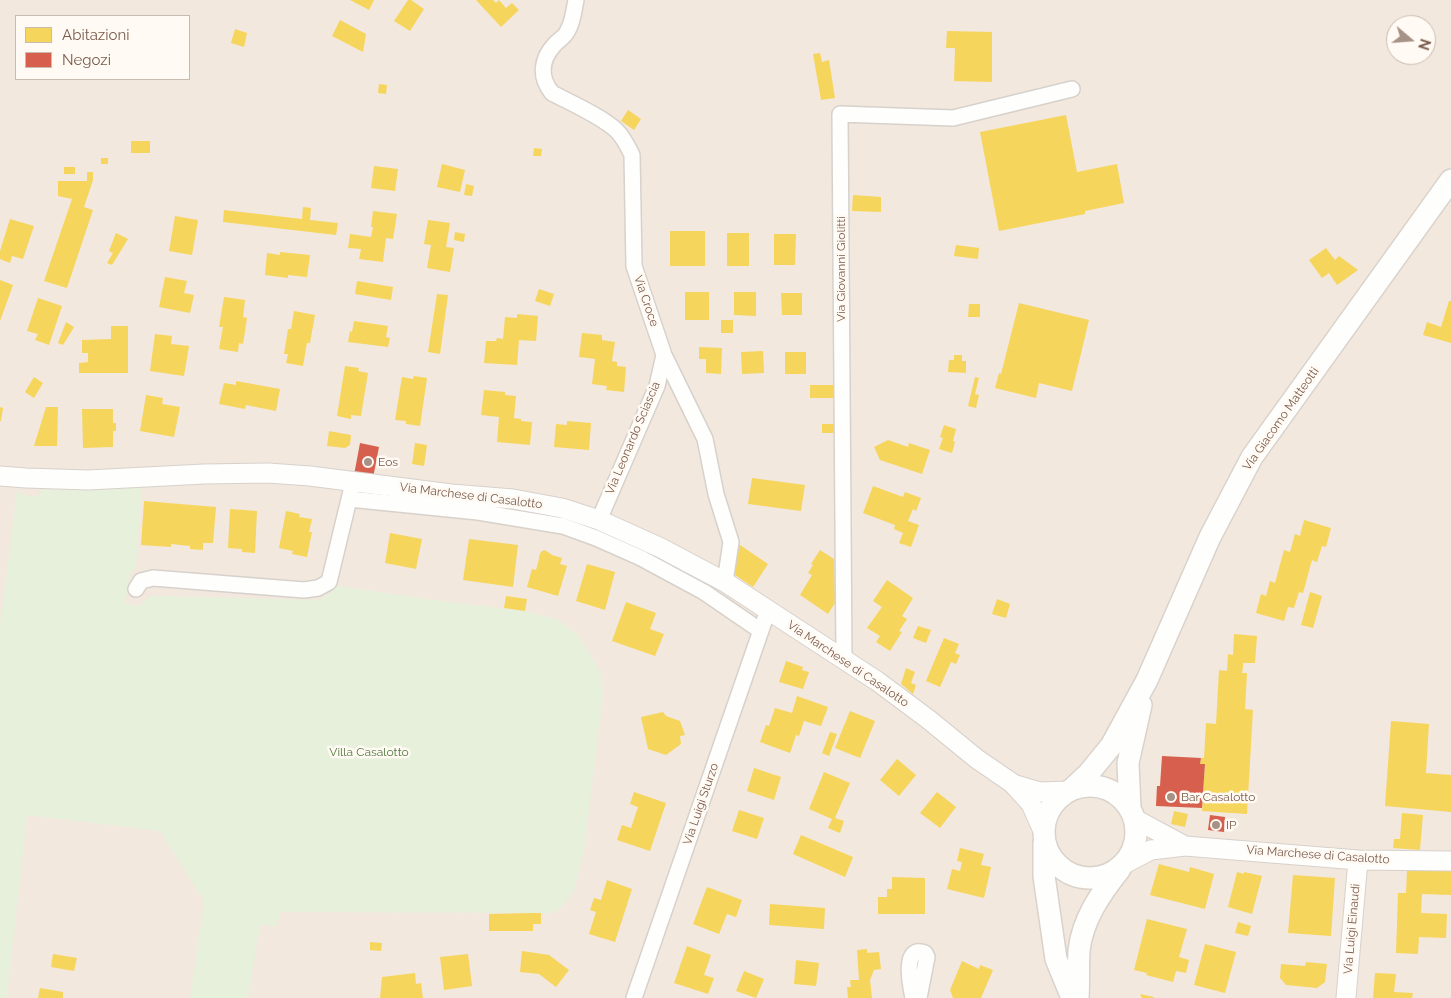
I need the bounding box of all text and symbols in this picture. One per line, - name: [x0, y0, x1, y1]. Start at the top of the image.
- legend: [15, 15, 190, 80]
- north arrow: [1386, 15, 1436, 65]
- text: Abitazioni: [62, 26, 129, 44]
- text: N: [1415, 37, 1434, 52]
- text: Negozi: [62, 51, 111, 69]
- street label: Via Giovanni Giolitti: [834, 216, 848, 322]
- street label: Via Croce: [631, 273, 661, 329]
- street label: Via Giacomo Matteotti: [1240, 365, 1322, 473]
- street label: Via Leonardo Sciascia: [603, 379, 663, 497]
- place label: Eos: [378, 455, 398, 469]
- marker: Eos: [362, 456, 374, 468]
- street label: Via Marchese di Casalotto: [399, 480, 543, 512]
- street label: Via Marchese di Casalotto: [784, 618, 912, 710]
- park label: Villa Casalotto: [329, 745, 409, 759]
- street label: Via Luigi Sturzo: [680, 761, 722, 847]
- place label: Bar Casalotto: [1181, 790, 1255, 804]
- marker: Bar Casalotto: [1165, 791, 1177, 803]
- place label: IP: [1226, 818, 1236, 832]
- marker: IP: [1210, 819, 1222, 831]
- street label: Via Marchese di Casalotto: [1246, 843, 1390, 867]
- street label: Via Luigi Einaudi: [1341, 883, 1363, 975]

